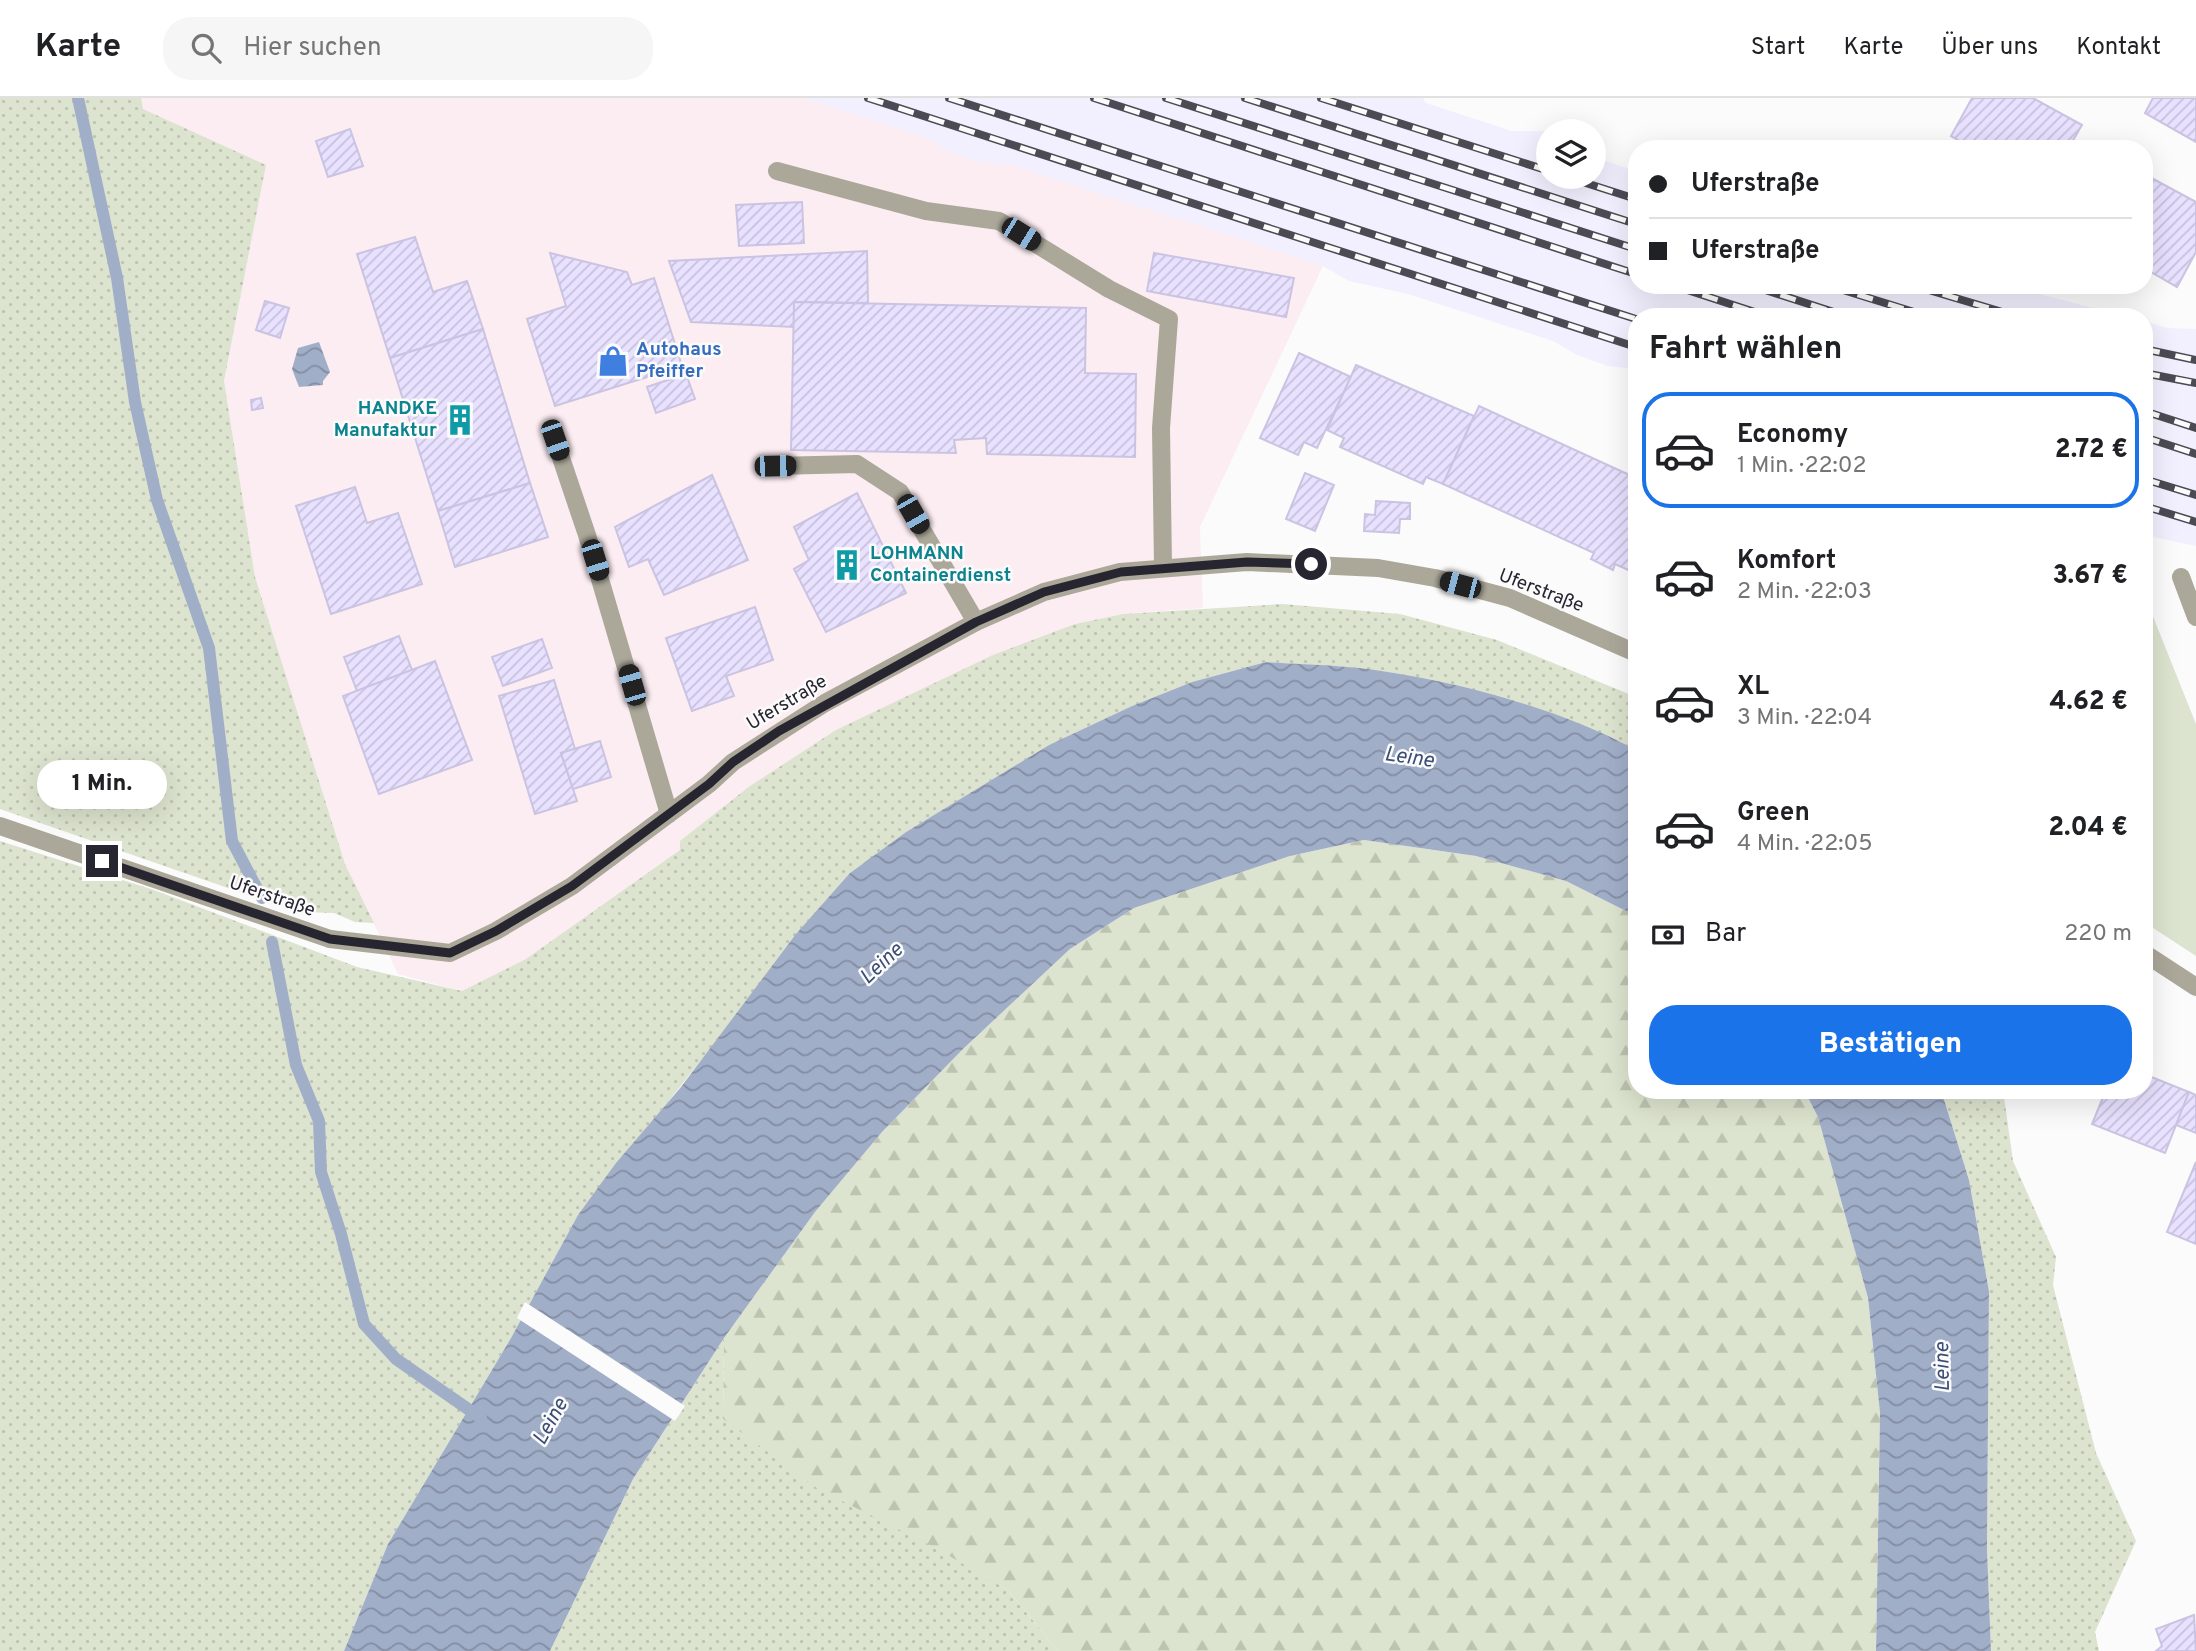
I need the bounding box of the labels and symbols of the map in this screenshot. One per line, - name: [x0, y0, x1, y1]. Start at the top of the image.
- car: [998, 214, 1045, 254]
- place label: Autohaus Pfeiffer: [636, 338, 722, 384]
- shop icon: Autohaus Pfeiffer: [596, 344, 630, 378]
- place label: HANDKE Manufaktur: [334, 397, 437, 443]
- building icon: HANDKE Manufaktur: [443, 403, 477, 437]
- car: [539, 417, 572, 463]
- car: [754, 455, 797, 477]
- car: [894, 491, 933, 537]
- car: [579, 537, 612, 583]
- place label: LOHMANN Containerdienst: [870, 542, 1011, 588]
- building icon: LOHMANN Containerdienst: [830, 548, 864, 582]
- route start: [1295, 548, 1327, 580]
- street label: Uferstraße: [1495, 564, 1587, 618]
- car: [1437, 569, 1484, 601]
- car: [617, 662, 648, 708]
- street label: Uferstraße: [742, 670, 832, 736]
- water label: Leine: [1383, 741, 1437, 775]
- callout: 1 Min.: [37, 760, 167, 808]
- route end: [86, 845, 118, 877]
- street label: Uferstraße: [226, 871, 318, 923]
- water label: Leine: [855, 936, 910, 991]
- water label: Leine: [1929, 1341, 1957, 1392]
- water label: Leine: [527, 1393, 575, 1450]

